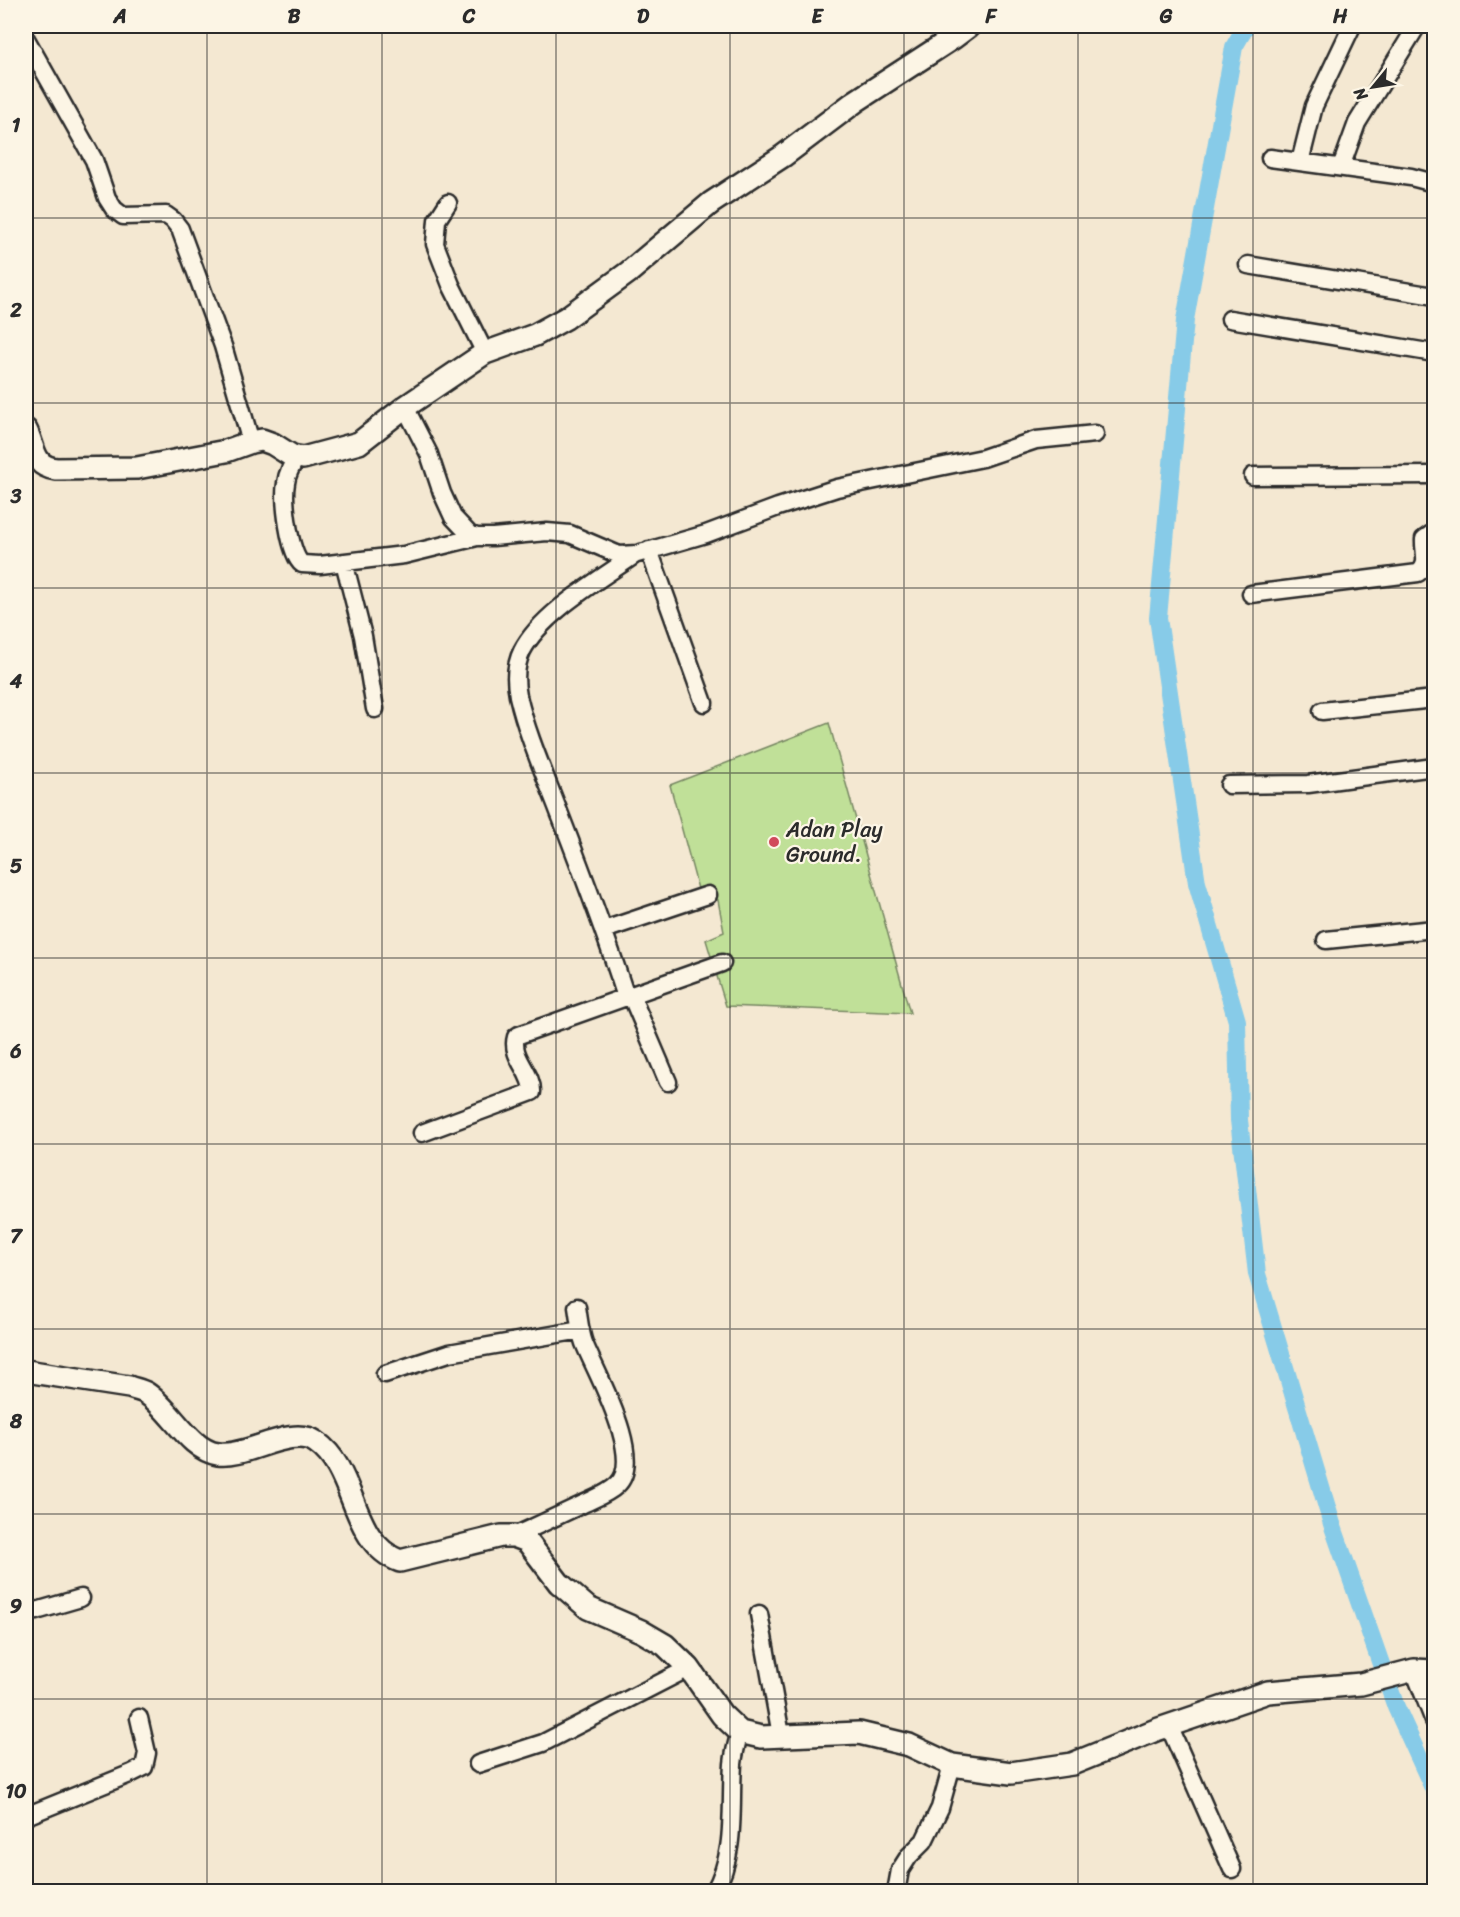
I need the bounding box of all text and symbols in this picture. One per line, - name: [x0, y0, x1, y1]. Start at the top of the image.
- text: A: [112, 0, 127, 34]
- text: B: [288, 0, 301, 34]
- text: C: [462, 0, 476, 34]
- text: D: [637, 0, 650, 34]
- text: E: [811, 0, 824, 34]
- text: F: [985, 0, 998, 34]
- text: G: [1159, 0, 1173, 34]
- text: H: [1332, 0, 1348, 34]
- north arrow: [1343, 57, 1403, 117]
- text: N: [1345, 81, 1376, 107]
- text: 1: [12, 108, 21, 143]
- text: 2: [9, 293, 22, 328]
- text: 3: [10, 479, 22, 514]
- text: 4: [9, 664, 23, 699]
- place label: Adan Play Ground.: [785, 810, 883, 874]
- marker: Adan Play Ground.: [767, 835, 781, 849]
- text: 5: [10, 849, 22, 884]
- text: 6: [9, 1034, 22, 1069]
- text: 7: [10, 1219, 23, 1254]
- text: 8: [9, 1404, 23, 1439]
- text: 9: [10, 1589, 22, 1624]
- text: 10: [5, 1774, 27, 1809]

